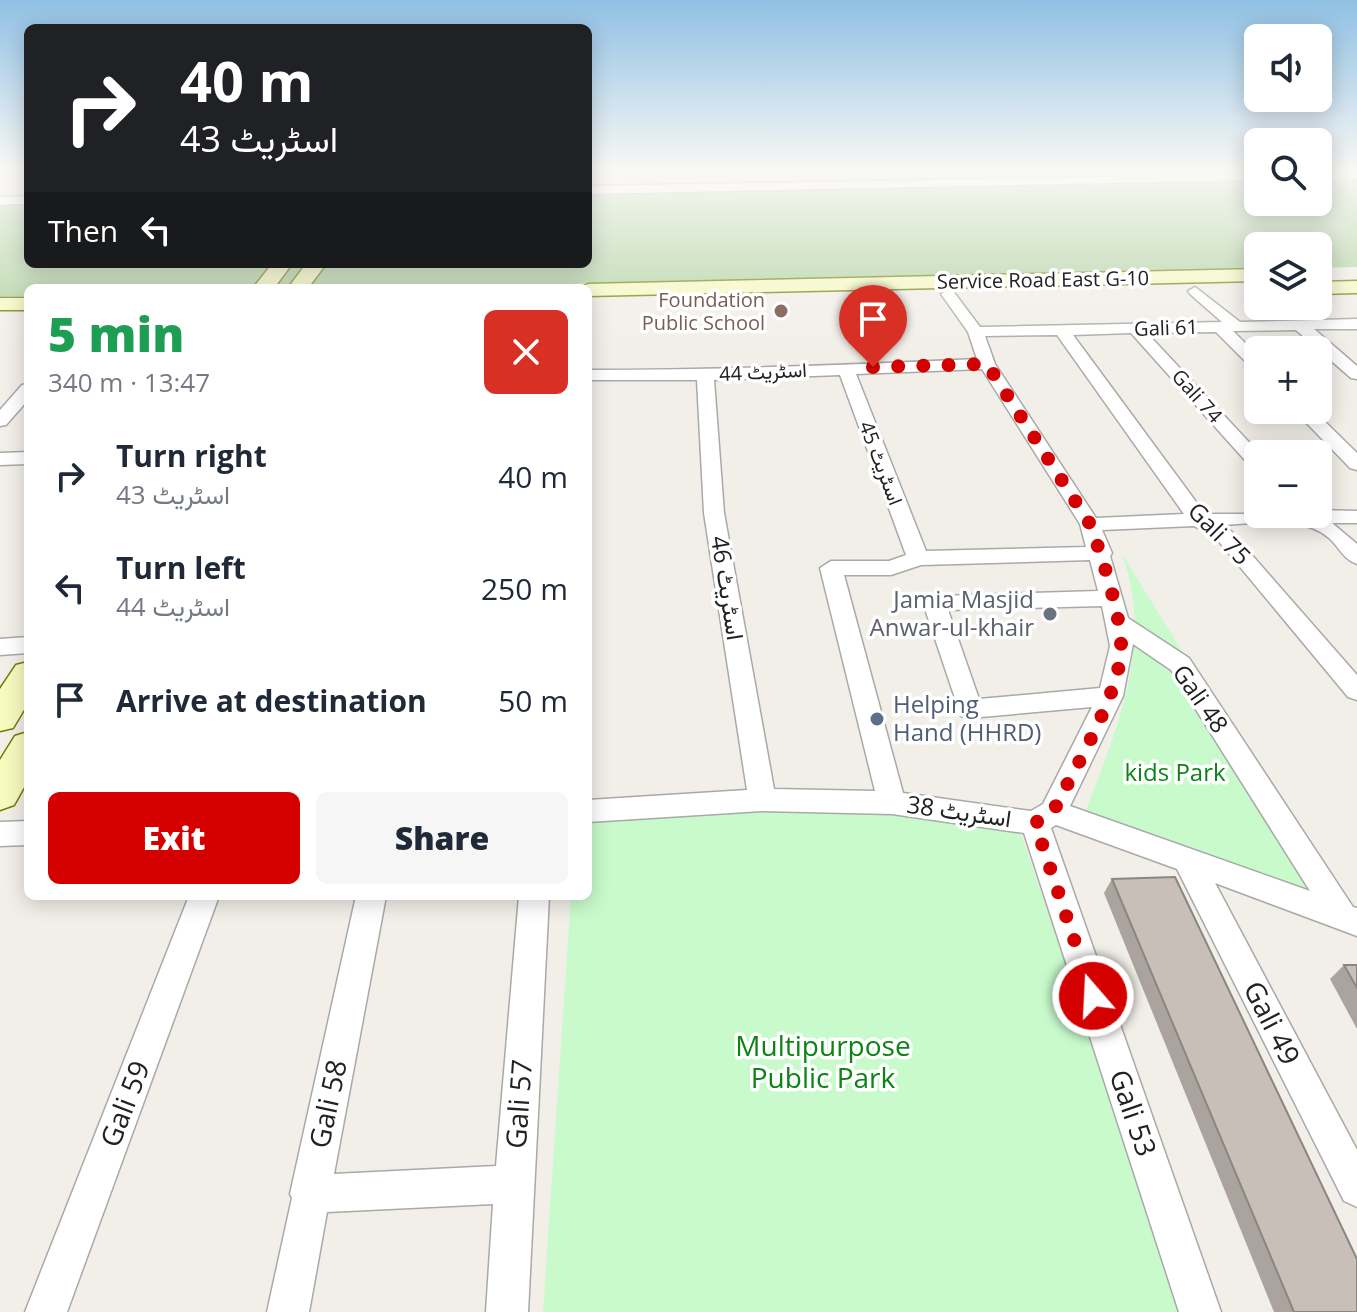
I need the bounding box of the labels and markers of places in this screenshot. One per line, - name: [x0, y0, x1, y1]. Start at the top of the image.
- pin: [839, 285, 907, 367]
- place label: Foundation Public School: [642, 286, 765, 336]
- marker: Foundation Public School: [772, 302, 790, 320]
- place label: Jamia Masjid Anwar-ul-khair: [870, 582, 1034, 643]
- marker: Jamia Masjid Anwar-ul-khair: [1041, 605, 1059, 623]
- place label: Helping Hand (HHRD): [893, 687, 1041, 748]
- marker: Helping Hand (HHRD): [868, 710, 886, 728]

